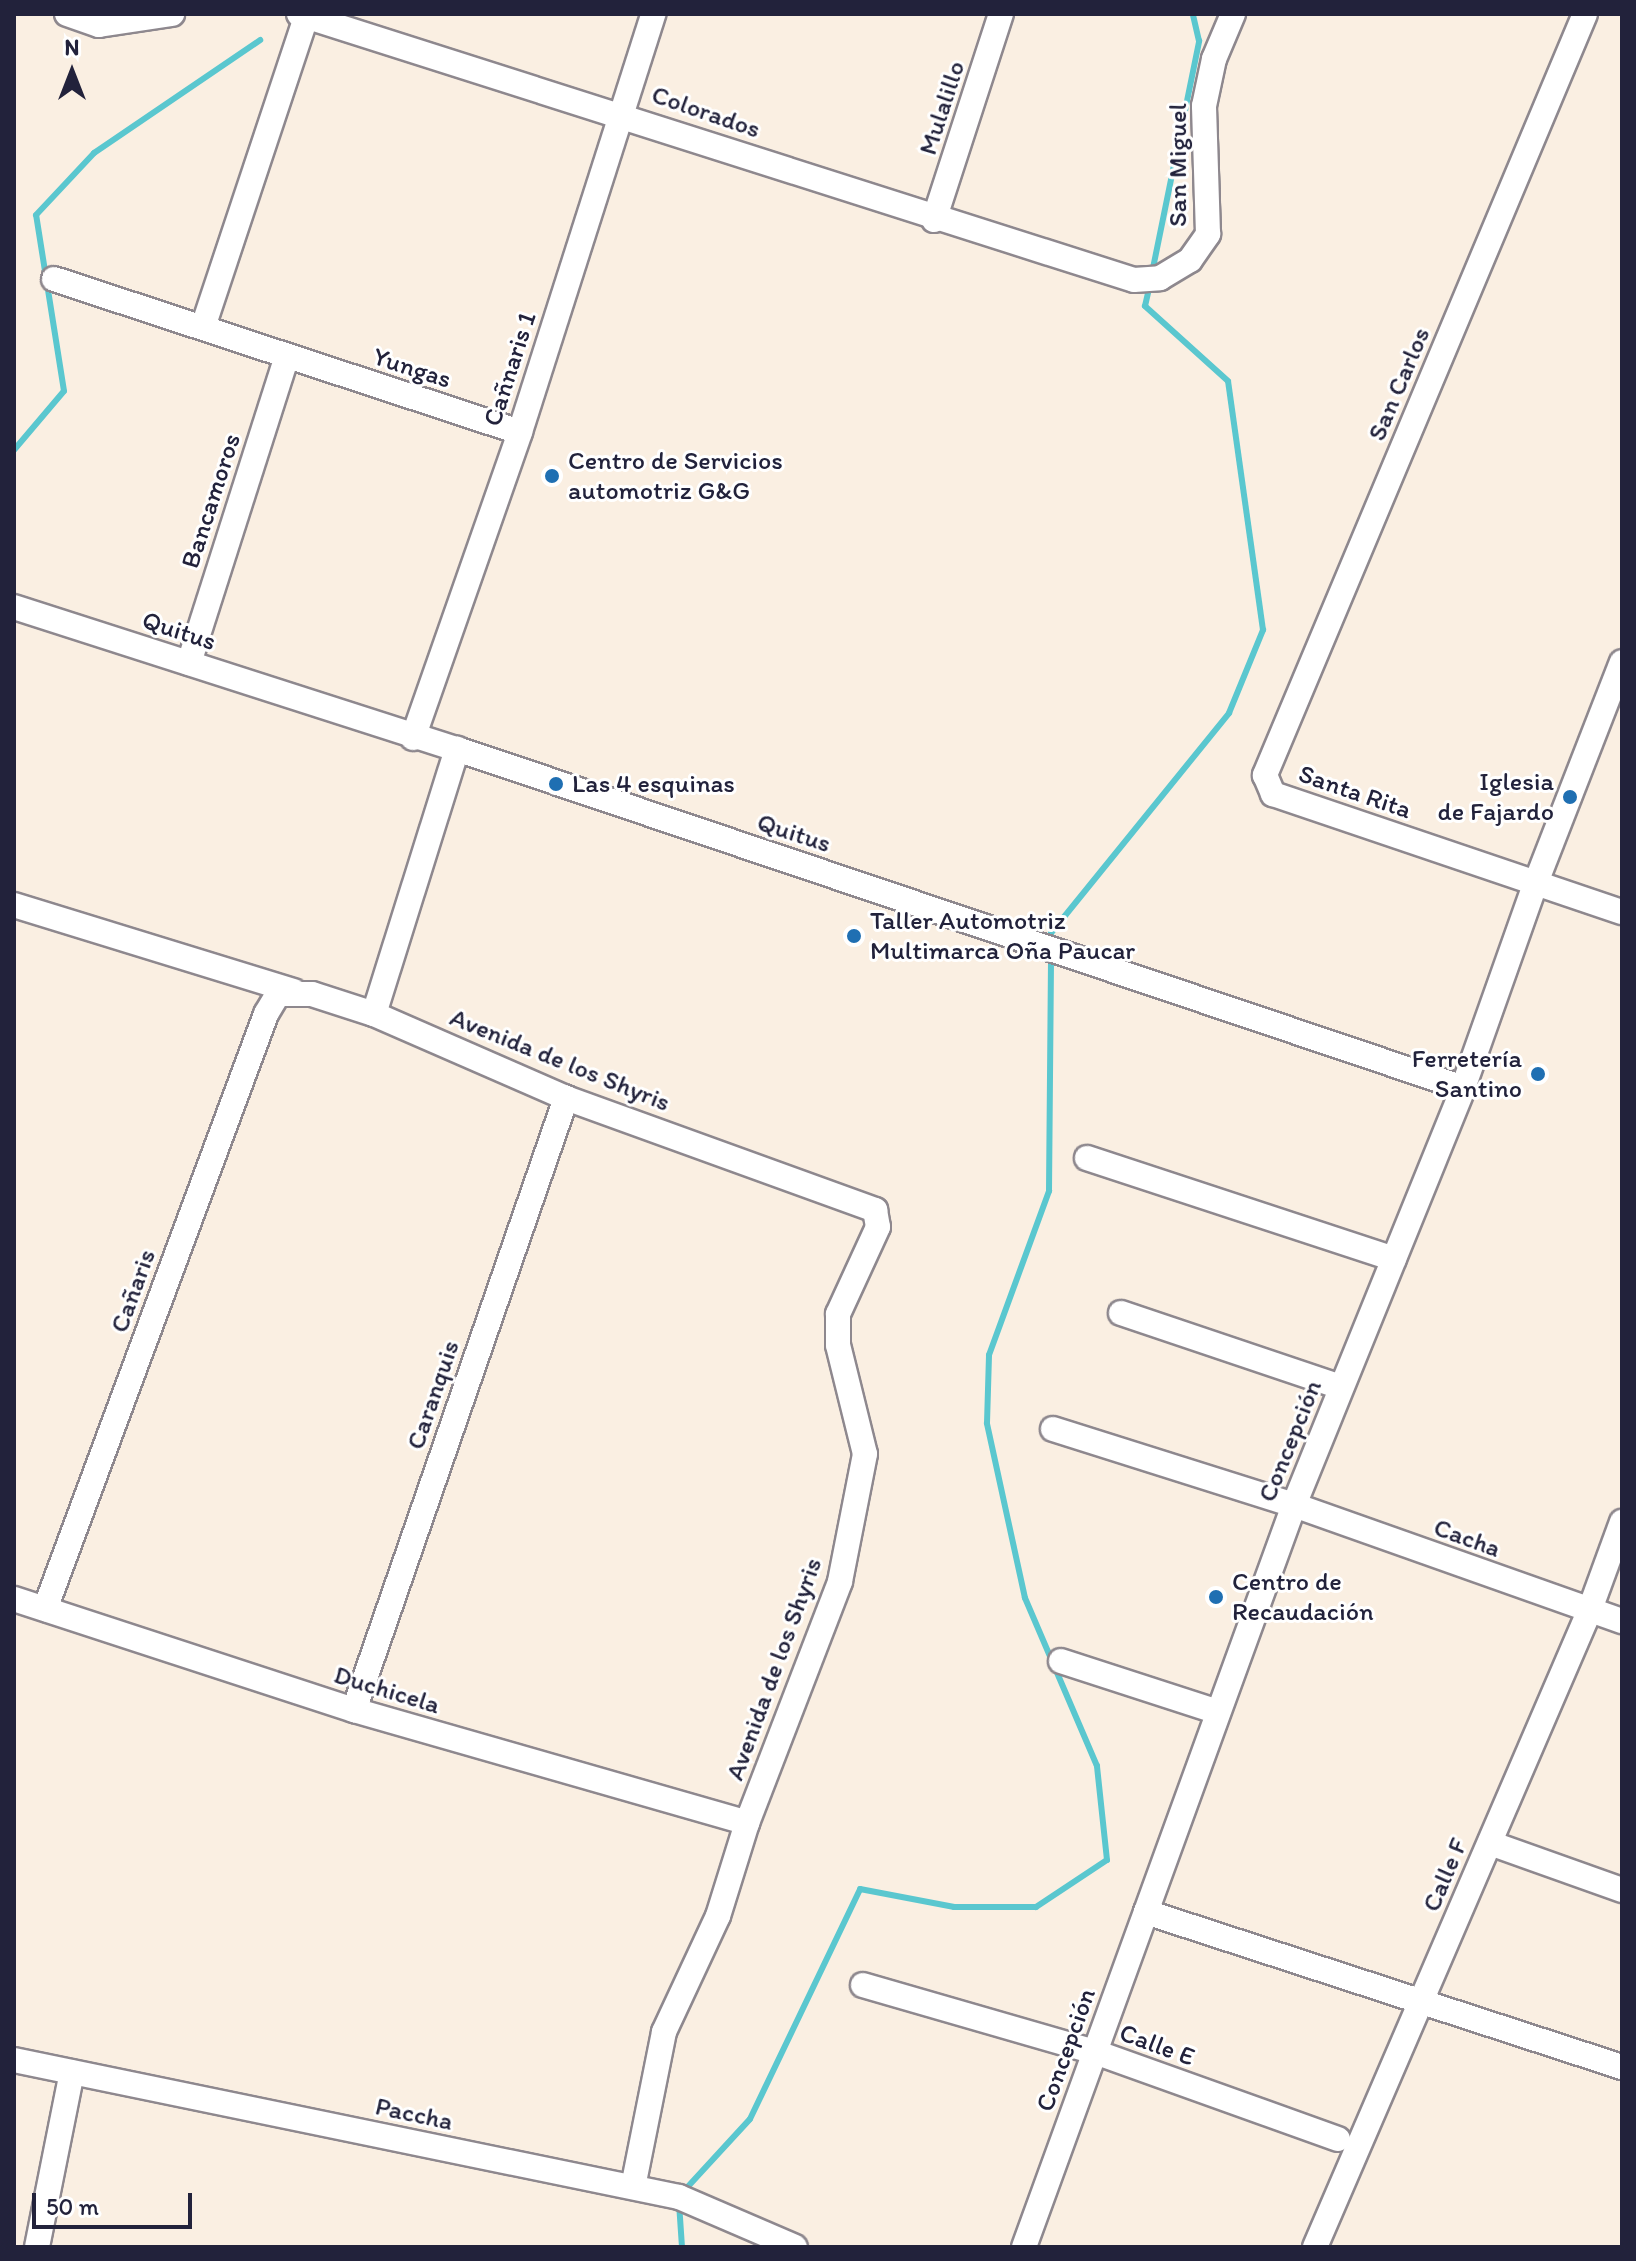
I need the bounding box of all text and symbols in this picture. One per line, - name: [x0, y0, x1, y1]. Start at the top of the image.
- north arrow: [32, 32, 112, 112]
- text: N: [65, 34, 79, 61]
- street label: Mulalillo: [912, 57, 972, 159]
- street label: Colorados: [648, 79, 764, 145]
- street label: San Miguel: [1162, 103, 1194, 227]
- street label: Cañnaris 1: [477, 308, 543, 430]
- street label: San Carlos: [1361, 322, 1437, 446]
- street label: Yungas: [369, 341, 455, 395]
- street label: Bancamoros: [175, 430, 247, 572]
- place label: Centro de Servicios automotriz G&G: [568, 445, 783, 506]
- marker: Centro de Servicios automotriz G&G: [543, 467, 561, 485]
- street label: Quitus: [138, 604, 220, 658]
- street label: Santa Rita: [1295, 758, 1415, 826]
- place label: Iglesia de Fajardo: [1439, 766, 1554, 828]
- place label: Las 4 esquinas: [572, 768, 735, 800]
- marker: Las 4 esquinas: [547, 775, 565, 793]
- marker: Iglesia de Fajardo: [1561, 788, 1579, 806]
- street label: Quitus: [753, 806, 835, 860]
- place label: Taller Automotriz Multimarca Oña Paucar: [870, 905, 1136, 966]
- marker: Taller Automotriz Multimarca Oña Paucar: [845, 927, 863, 945]
- street label: Avenida de los Shyris: [445, 1002, 675, 1118]
- place label: Ferretería Santino: [1412, 1043, 1522, 1104]
- marker: Ferretería Santino: [1529, 1065, 1547, 1083]
- street label: Cañaris: [104, 1245, 162, 1337]
- street label: Caranquis: [400, 1336, 466, 1454]
- street label: Concepción: [1251, 1376, 1329, 1506]
- street label: Cacha: [1429, 1512, 1505, 1564]
- street label: Avenida de los Shyris: [719, 1553, 829, 1785]
- place label: Centro de Recaudación: [1232, 1566, 1374, 1628]
- marker: Centro de Recaudación: [1207, 1588, 1225, 1606]
- street label: Duchicela: [330, 1659, 444, 1721]
- street label: Calle F: [1416, 1834, 1474, 1916]
- street label: Concepción: [1029, 1984, 1103, 2116]
- street label: Calle E: [1115, 2017, 1199, 2073]
- street label: Paccha: [373, 2091, 455, 2137]
- scale bar: [36, 2177, 196, 2227]
- text: 50 m: [46, 2192, 99, 2221]

